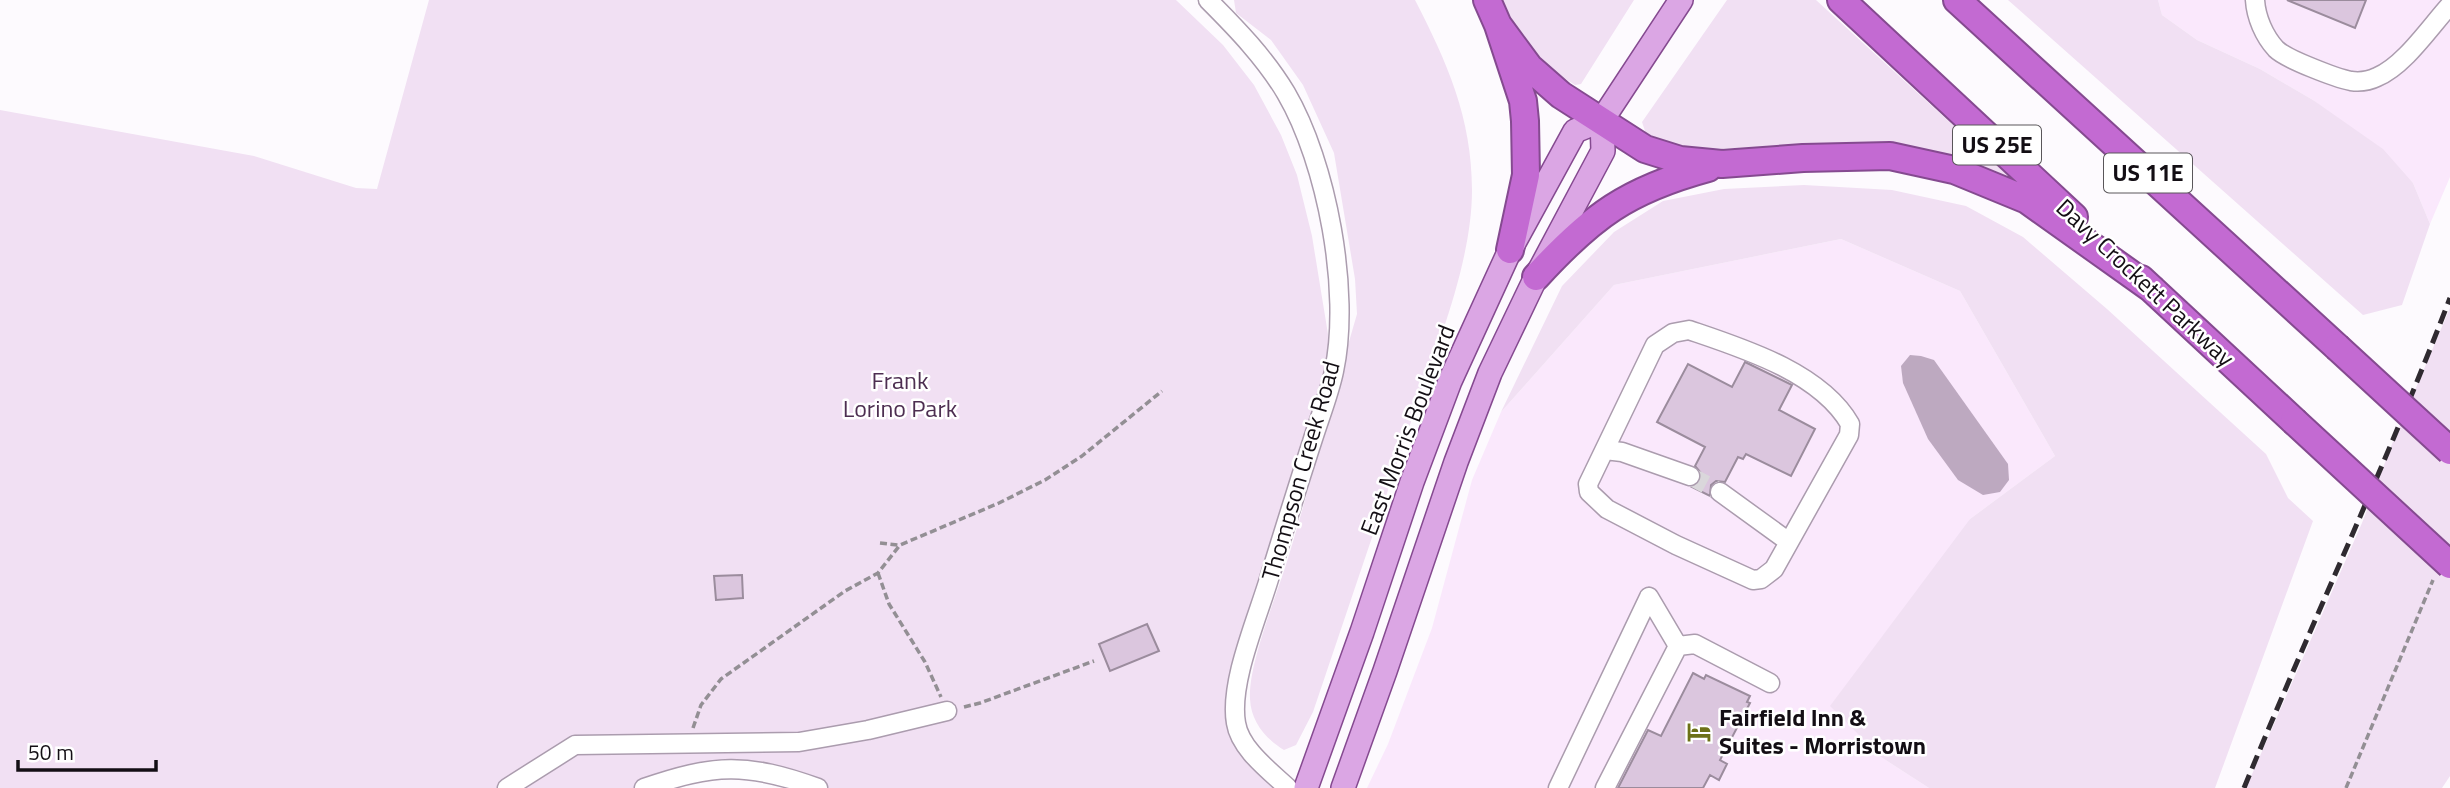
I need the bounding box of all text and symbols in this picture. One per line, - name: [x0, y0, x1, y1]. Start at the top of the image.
- road number: US 25E: [1953, 126, 2041, 164]
- road number: US 11E: [2104, 154, 2192, 192]
- street label: Davy Crockett Parkway: [2048, 190, 2243, 375]
- street label: East Morris Boulevard: [1350, 319, 1464, 540]
- street label: Thompson Creek Road: [1251, 357, 1349, 585]
- park label: Frank Lorino Park: [843, 362, 958, 426]
- place label: Fairfield Inn & Suites - Morristown: [1719, 699, 1926, 763]
- hotel icon: Fairfield Inn & Suites - Morristown: [1685, 718, 1713, 746]
- scale bar: [18, 728, 156, 772]
- text: 50 m: [28, 736, 74, 768]

